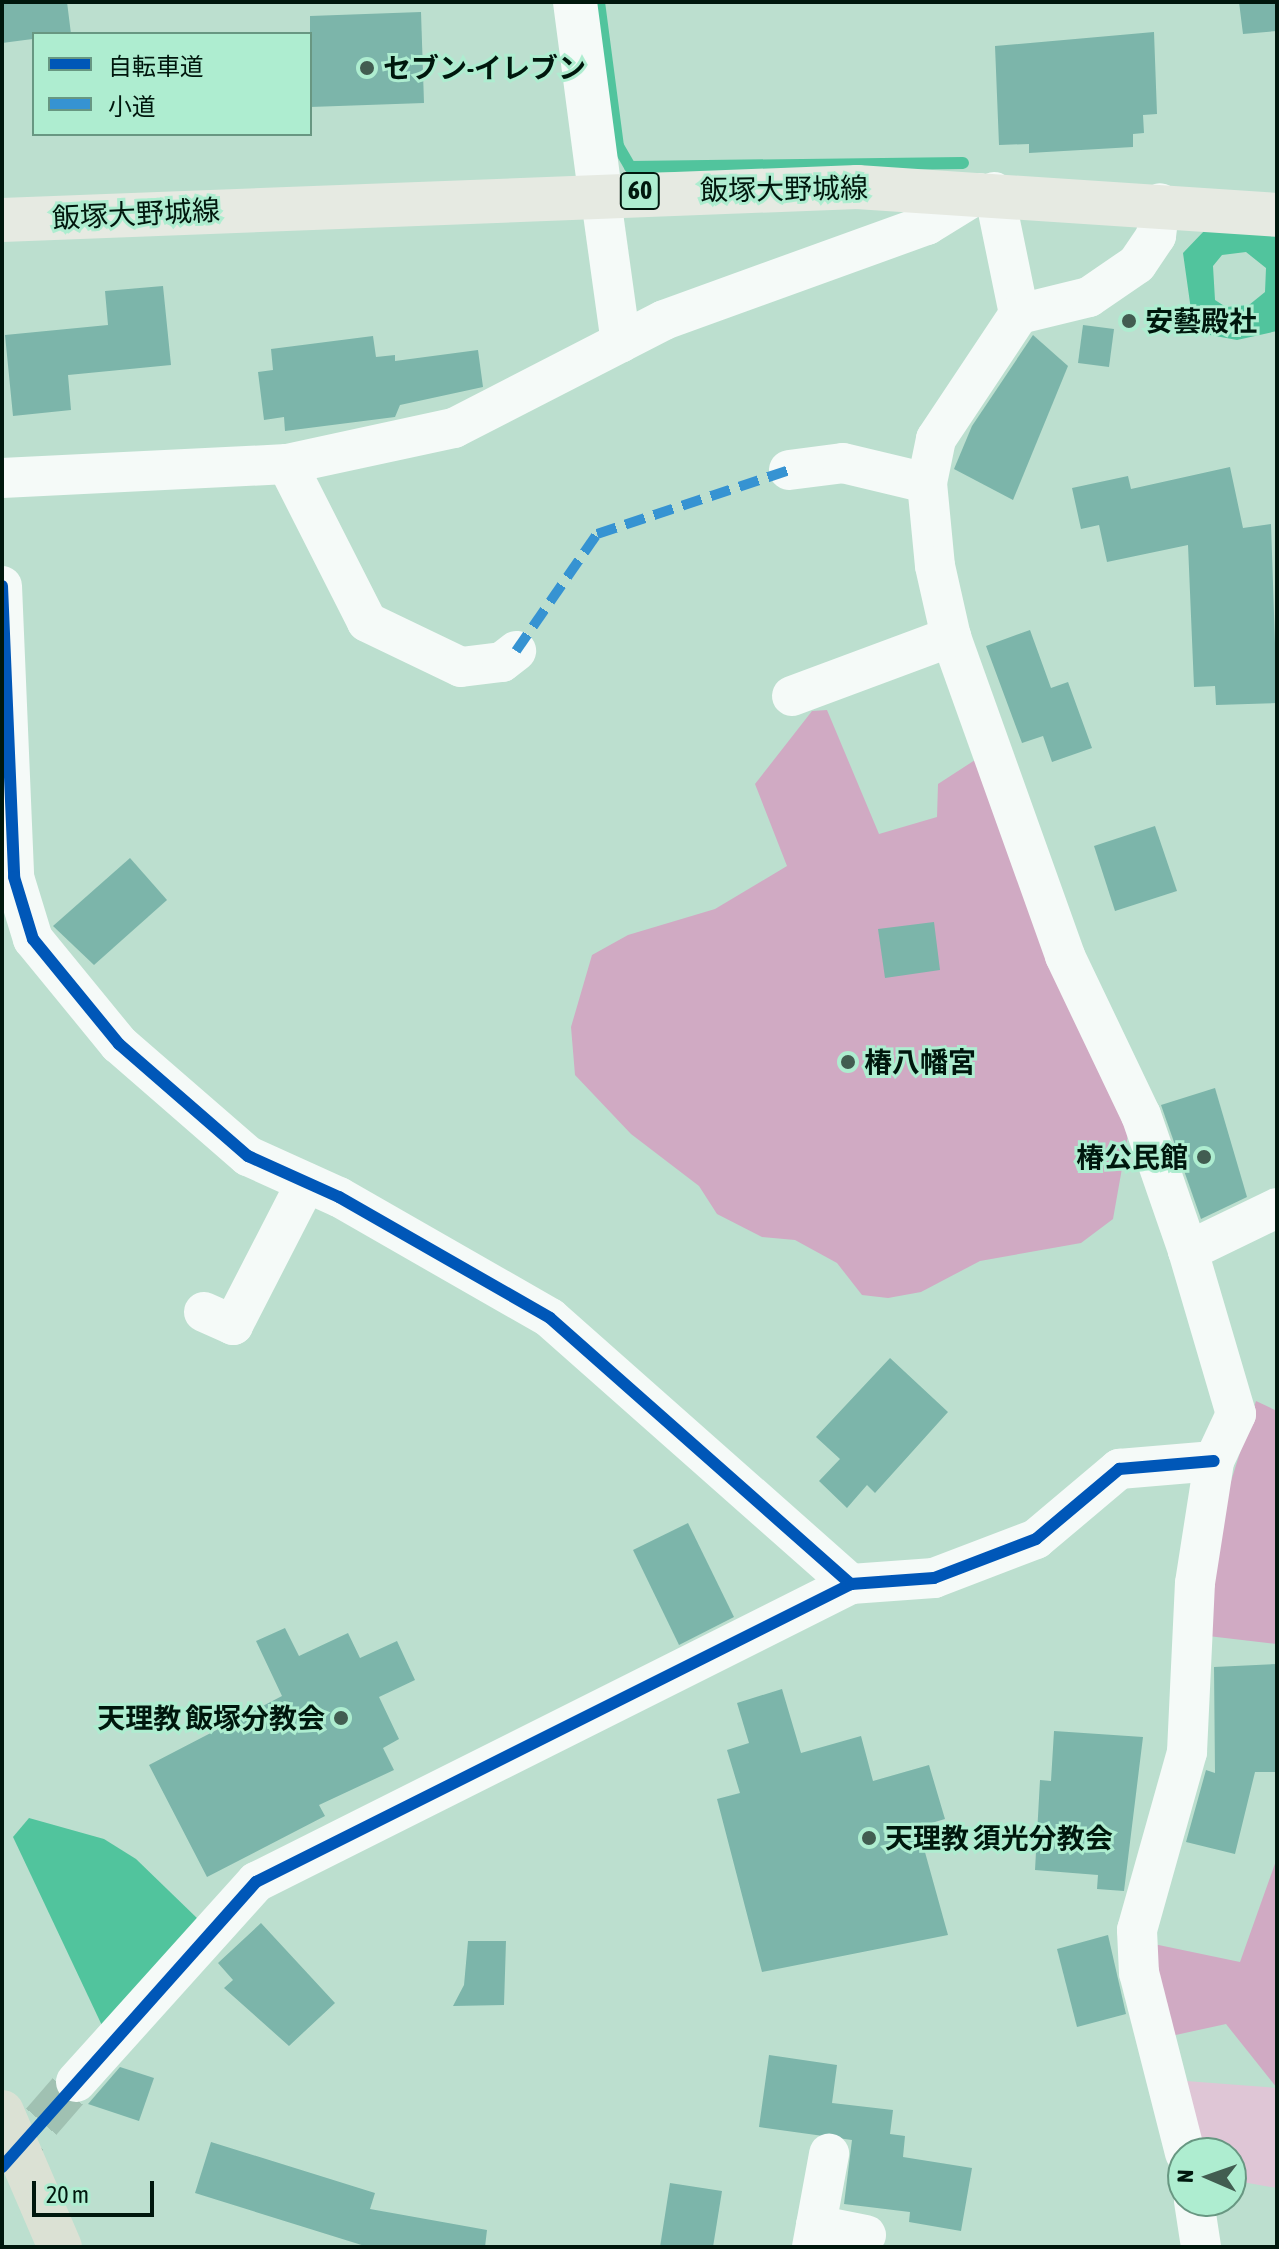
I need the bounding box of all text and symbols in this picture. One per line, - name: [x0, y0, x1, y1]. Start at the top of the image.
- legend: [32, 32, 312, 136]
- place label: セブン-イレブン: [383, 51, 586, 85]
- text: 自転車道: [108, 53, 204, 80]
- marker: セブン-イレブン: [358, 59, 376, 77]
- text: 小道: [108, 93, 156, 120]
- road number: 60: [618, 169, 662, 213]
- street label: 飯塚大野城線: [700, 171, 868, 207]
- street label: 飯塚大野城線: [51, 193, 221, 235]
- place label: 安藝殿社: [1145, 304, 1257, 338]
- marker: 安藝殿社: [1120, 312, 1138, 330]
- place label: 椿八幡宮: [864, 1045, 976, 1079]
- marker: 椿八幡宮: [839, 1053, 857, 1071]
- place label: 椿公民館: [1076, 1140, 1188, 1174]
- marker: 椿公民館: [1195, 1148, 1213, 1166]
- place label: 天理教 飯塚分教会: [97, 1701, 325, 1735]
- marker: 天理教 飯塚分教会: [332, 1709, 350, 1727]
- place label: 天理教 須光分教会: [885, 1821, 1113, 1855]
- marker: 天理教 須光分教会: [860, 1829, 878, 1847]
- north arrow: [1167, 2137, 1247, 2217]
- scale bar: [36, 2165, 158, 2215]
- text: N: [1172, 2169, 1198, 2183]
- text: 20 m: [46, 2181, 89, 2208]

